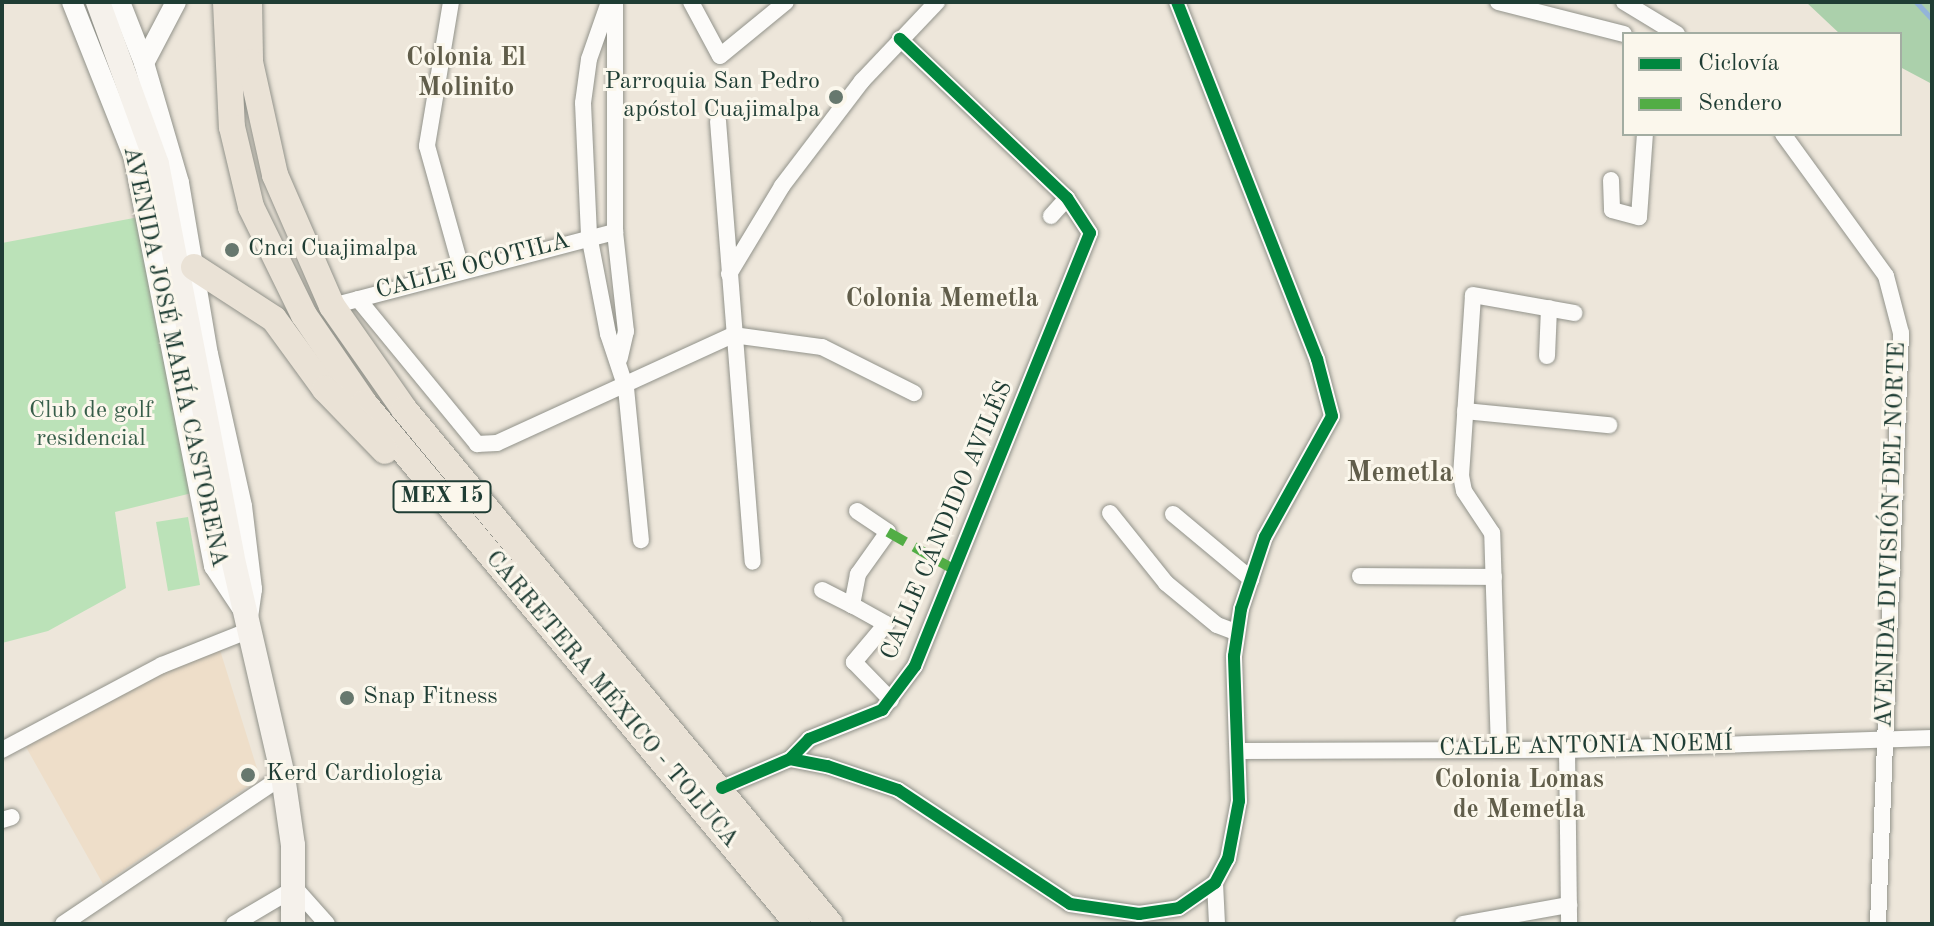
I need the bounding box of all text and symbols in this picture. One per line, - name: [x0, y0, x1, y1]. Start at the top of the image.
- legend: [1622, 32, 1902, 136]
- district label: Colonia El Molinito: [406, 43, 526, 104]
- text: Ciclovía: [1698, 52, 1779, 76]
- place label: Parroquia San Pedro apóstol Cuajimalpa: [605, 69, 820, 125]
- marker: Parroquia San Pedro apóstol Cuajimalpa: [827, 88, 845, 106]
- text: Sendero: [1698, 92, 1782, 116]
- street label: AVENIDA JOSÉ MARÍA CASTORENA: [115, 144, 233, 570]
- street label: CALLE OCOTILA: [373, 227, 573, 307]
- place label: Cnci Cuajimalpa: [248, 236, 417, 264]
- marker: Cnci Cuajimalpa: [223, 241, 241, 259]
- district label: Colonia Memetla: [845, 284, 1039, 316]
- street label: AVENIDA DIVISIÓN DEL NORTE: [1871, 341, 1913, 729]
- street label: CALLE CÁNDIDO AVILÉS: [876, 377, 1020, 665]
- park label: Club de golf residencial: [29, 398, 153, 454]
- district label: Memetla: [1347, 457, 1453, 491]
- road number: MEX 15: [392, 479, 492, 515]
- street label: CARRETERA MÉXICO - TOLUCA: [478, 546, 744, 854]
- place label: Snap Fitness: [363, 684, 498, 712]
- marker: Snap Fitness: [338, 689, 356, 707]
- street label: CALLE ANTONIA NOEMÍ: [1439, 730, 1733, 764]
- place label: Kerd Cardiologia: [266, 761, 443, 789]
- marker: Kerd Cardiologia: [237, 764, 259, 786]
- district label: Colonia Lomas de Memetla: [1434, 765, 1604, 826]

